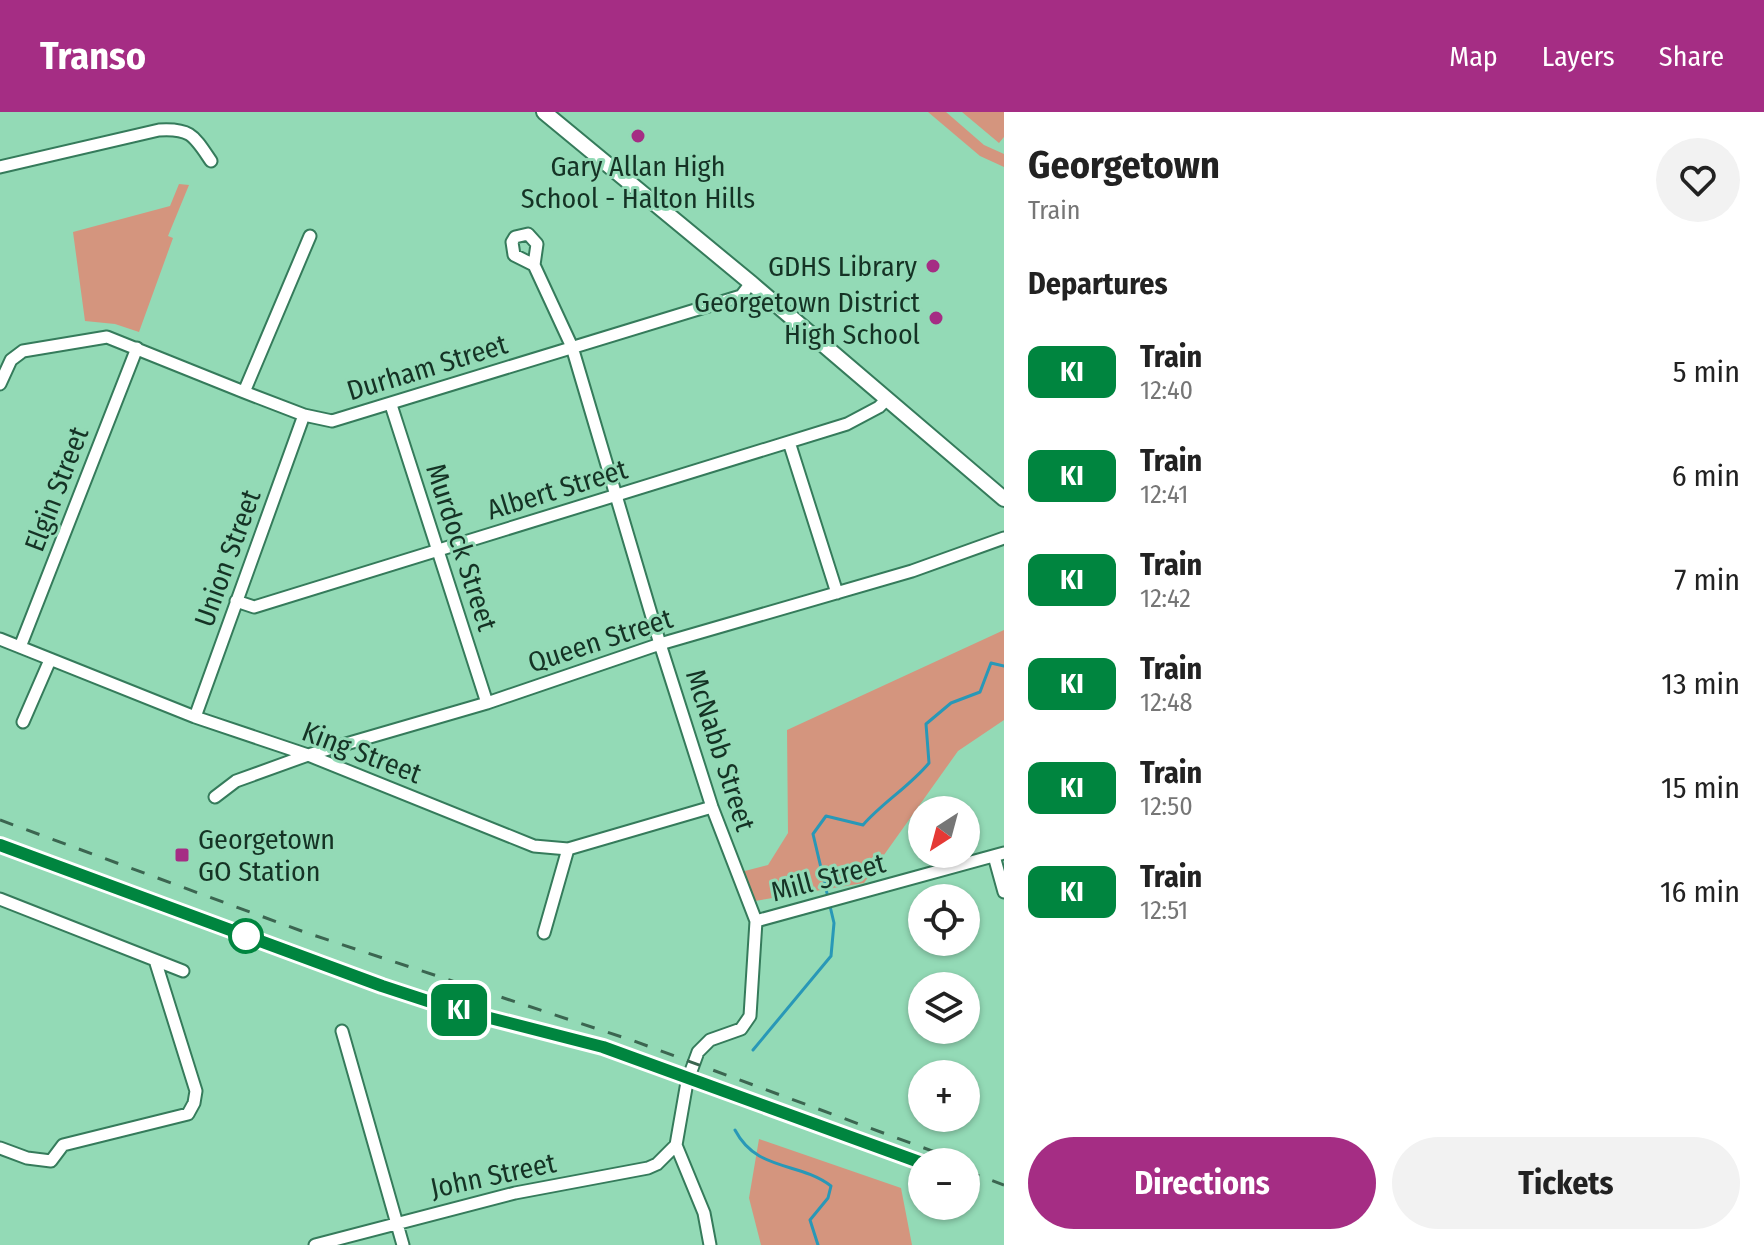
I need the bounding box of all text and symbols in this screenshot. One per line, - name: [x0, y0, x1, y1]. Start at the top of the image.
- text: Transo: [40, 33, 146, 79]
- text: Map: [1449, 40, 1498, 73]
- text: Layers: [1542, 40, 1615, 73]
- text: Share: [1659, 40, 1724, 73]
- marker: Gary Allan High School - Halton Hills: [629, 127, 647, 145]
- button: heart: [1656, 138, 1740, 222]
- text: Georgetown: [1028, 142, 1220, 188]
- place label: Gary Allan High School - Halton Hills: [521, 150, 755, 215]
- text: Train: [1028, 195, 1081, 226]
- place label: GDHS Library: [768, 250, 918, 283]
- marker: GDHS Library: [924, 257, 942, 275]
- text: Departures: [1028, 266, 1168, 302]
- place label: Georgetown District High School: [694, 286, 921, 351]
- marker: Georgetown District High School: [927, 309, 945, 327]
- street label: Durham Street: [343, 327, 512, 408]
- text: Train: [1140, 339, 1202, 375]
- text: 5 min: [1673, 354, 1740, 390]
- text: KI: [1060, 355, 1084, 388]
- text: 12:40: [1140, 375, 1193, 406]
- street label: Elgin Street: [18, 421, 96, 556]
- text: Train: [1140, 443, 1202, 479]
- street label: Albert Street: [483, 452, 632, 526]
- text: 6 min: [1672, 458, 1740, 494]
- street label: Murdock Street: [419, 459, 504, 636]
- text: KI: [1060, 459, 1084, 492]
- text: 12:41: [1140, 479, 1188, 510]
- street label: Union Street: [187, 484, 268, 631]
- text: Train: [1140, 547, 1202, 583]
- text: 7 min: [1674, 562, 1740, 598]
- text: KI: [1060, 563, 1084, 596]
- text: 12:42: [1140, 583, 1191, 614]
- street label: Queen Street: [524, 601, 677, 679]
- text: Train: [1140, 651, 1202, 687]
- street label: McNabb Street: [679, 665, 762, 836]
- text: 13 min: [1661, 666, 1740, 702]
- text: KI: [1060, 667, 1084, 700]
- text: 12:48: [1140, 687, 1193, 718]
- street label: King Street: [297, 715, 427, 791]
- text: Train: [1140, 755, 1202, 791]
- text: 15 min: [1661, 770, 1740, 806]
- text: KI: [1060, 771, 1084, 804]
- text: 12:50: [1140, 791, 1193, 822]
- north arrow: [908, 796, 980, 868]
- map controls: [908, 796, 980, 1220]
- place label: Georgetown GO Station: [198, 823, 335, 888]
- marker: Georgetown GO Station: [173, 846, 191, 864]
- street label: Mill Street: [767, 846, 890, 909]
- text: Train: [1140, 859, 1202, 895]
- text: 16 min: [1660, 874, 1740, 910]
- text: KI: [1060, 875, 1084, 908]
- button: locate: [908, 884, 980, 956]
- text: 12:51: [1140, 895, 1188, 926]
- unlabelled marker: [229, 919, 263, 953]
- button: layers: [908, 972, 980, 1044]
- line badge: KI: [423, 984, 495, 1036]
- text: KI: [447, 993, 471, 1026]
- button: +: [908, 1060, 980, 1132]
- button: Directions: [1028, 1137, 1376, 1229]
- button: Tickets: [1392, 1137, 1740, 1229]
- street label: John Street: [427, 1146, 560, 1205]
- button: −: [908, 1148, 980, 1220]

